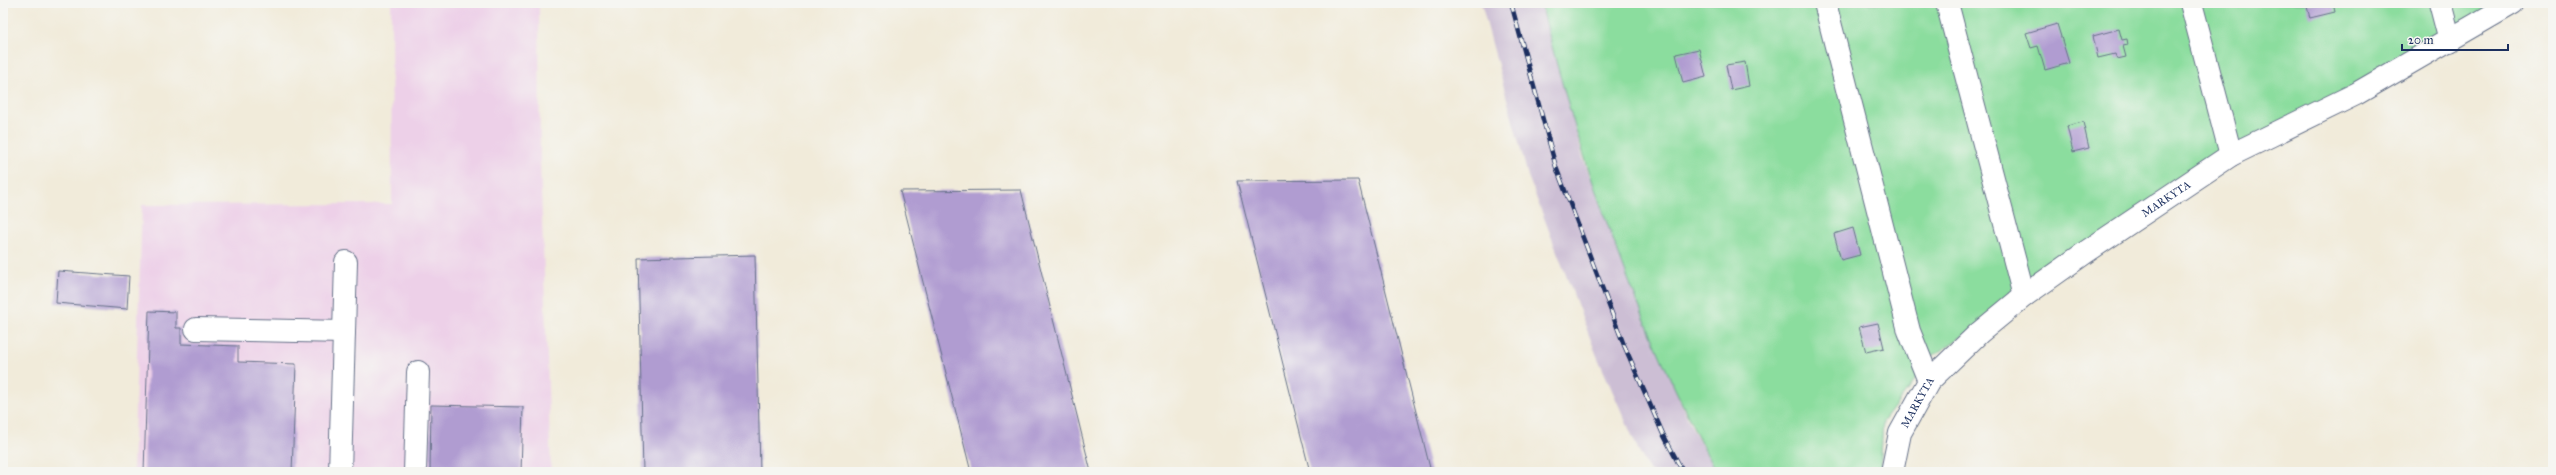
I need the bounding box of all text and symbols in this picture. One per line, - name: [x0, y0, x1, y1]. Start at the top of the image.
- scale bar: [2402, 26, 2508, 52]
- text: 20 m: [2408, 33, 2434, 47]
- street label: MARKYTA: [2139, 178, 2193, 220]
- street label: MARKYTA: [1898, 374, 1937, 430]

